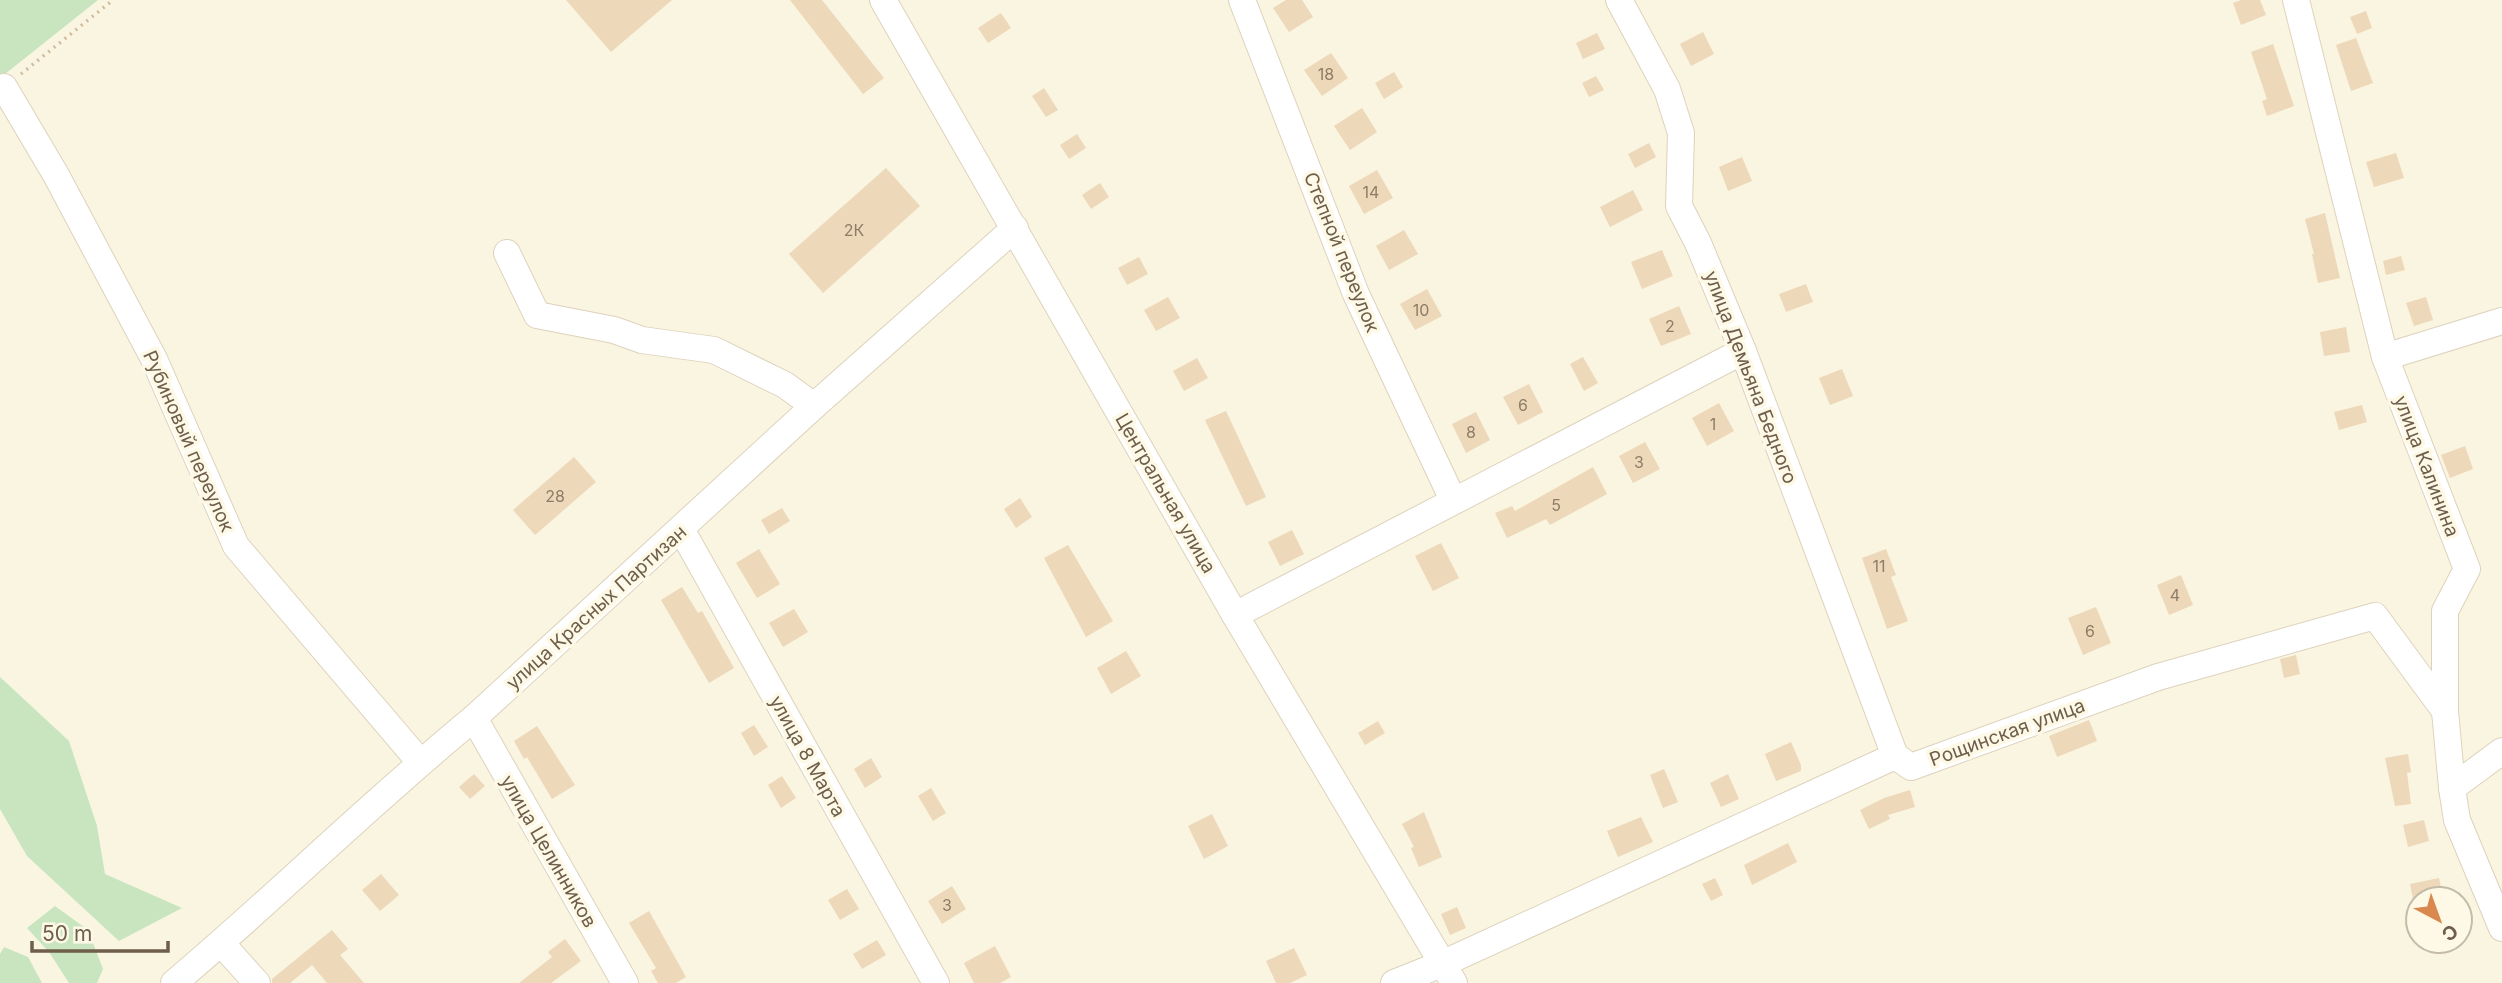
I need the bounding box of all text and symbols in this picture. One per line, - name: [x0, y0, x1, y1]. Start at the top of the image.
- house number: 18: [1318, 64, 1334, 84]
- street label: Степной переулок: [1299, 169, 1384, 336]
- house number: 14: [1363, 182, 1379, 202]
- house number: 2К: [844, 220, 865, 240]
- street label: улица Демьяна Бедного: [1699, 267, 1802, 487]
- house number: 10: [1413, 300, 1429, 320]
- house number: 2: [1665, 316, 1675, 336]
- street label: Рубиновый переулок: [138, 347, 239, 536]
- street label: улица Калинина: [2389, 392, 2464, 540]
- house number: 6: [1518, 395, 1528, 415]
- street label: Центральная улица: [1110, 409, 1221, 577]
- house number: 1: [1710, 414, 1716, 434]
- house number: 8: [1466, 422, 1476, 442]
- house number: 3: [1634, 452, 1644, 472]
- house number: 28: [545, 486, 565, 506]
- house number: 5: [1551, 495, 1561, 515]
- street label: улица Красных Партизан: [502, 520, 691, 694]
- house number: 11: [1872, 556, 1886, 576]
- house number: 4: [2170, 585, 2180, 605]
- house number: 6: [2085, 621, 2095, 641]
- street label: улица 8 Марта: [765, 691, 850, 821]
- street label: Рощинская улица: [1926, 694, 2088, 771]
- street label: улица Целинников: [496, 771, 602, 931]
- north arrow: [2404, 885, 2474, 955]
- house number: 3: [942, 895, 952, 915]
- scale bar: [32, 909, 168, 953]
- text: С: [2437, 919, 2463, 946]
- text: 50 m: [42, 921, 92, 946]

